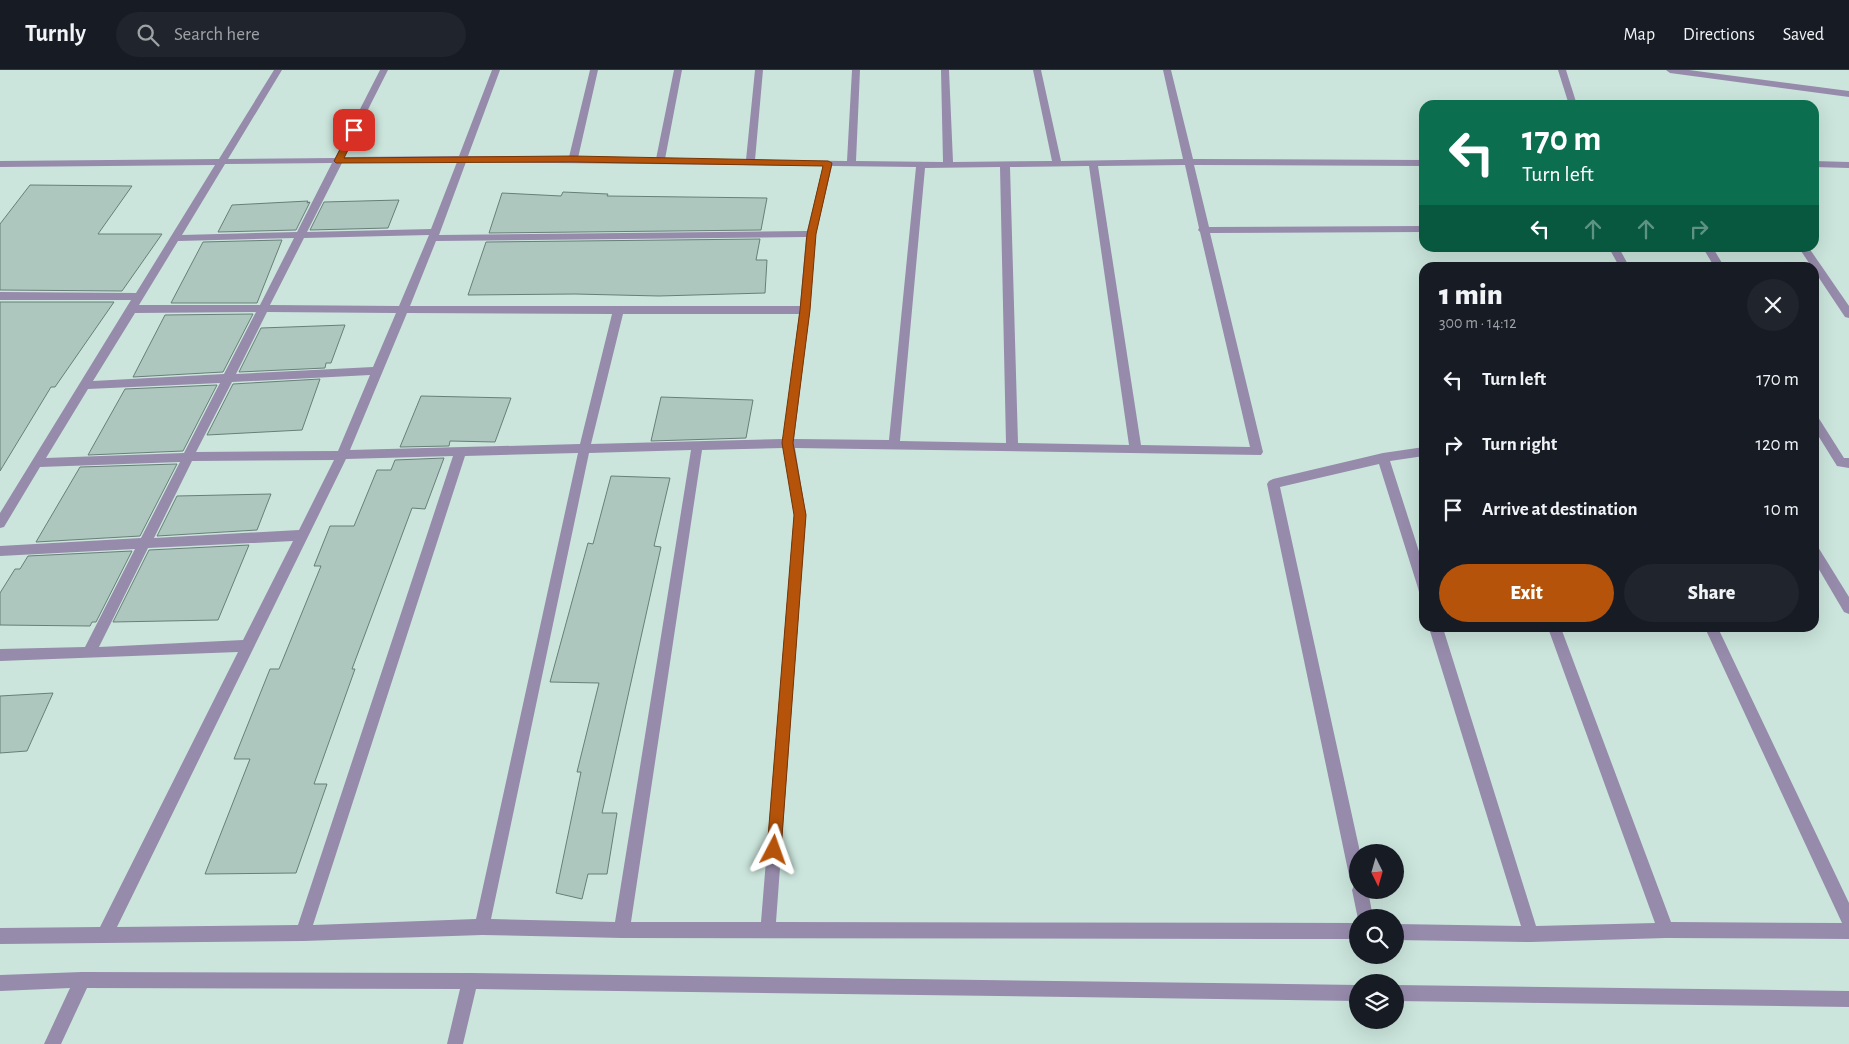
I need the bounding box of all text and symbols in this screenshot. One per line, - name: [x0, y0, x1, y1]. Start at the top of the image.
- search box: [116, 12, 466, 57]
- icon: search: [134, 21, 162, 49]
- text: Turnly: [25, 22, 86, 46]
- text: Search here: [174, 25, 260, 44]
- text: Map: [1624, 26, 1655, 44]
- text: Directions: [1683, 26, 1755, 44]
- text: Saved: [1783, 26, 1824, 44]
- pin: [333, 109, 375, 151]
- icon: arrive: [340, 116, 368, 144]
- icon: left: [1439, 120, 1504, 185]
- text: 170 m: [1522, 122, 1602, 157]
- text: Turn left: [1522, 163, 1594, 185]
- icon: left: [1526, 215, 1554, 243]
- icon: ahead: [1579, 215, 1607, 243]
- icon: ahead: [1632, 215, 1660, 243]
- icon: right: [1685, 215, 1713, 243]
- button: close: [1747, 279, 1799, 331]
- text: 1 min: [1439, 280, 1503, 310]
- text: 300 m · 14:12: [1439, 315, 1517, 331]
- icon: left: [1439, 366, 1467, 394]
- text: Turn left: [1482, 370, 1546, 389]
- text: 170 m: [1756, 370, 1799, 389]
- icon: right: [1439, 431, 1467, 459]
- text: Turn right: [1482, 435, 1557, 454]
- text: 120 m: [1755, 435, 1799, 454]
- icon: arrive: [1439, 496, 1467, 524]
- text: Arrive at destination: [1482, 500, 1638, 519]
- text: 10 m: [1764, 500, 1799, 519]
- button: Exit: [1439, 564, 1614, 622]
- button: Share: [1624, 564, 1799, 622]
- position arrow: [747, 823, 799, 875]
- north arrow: [1349, 844, 1404, 899]
- map controls: [1349, 844, 1404, 1029]
- button: search: [1349, 909, 1404, 964]
- button: layers: [1349, 974, 1404, 1029]

